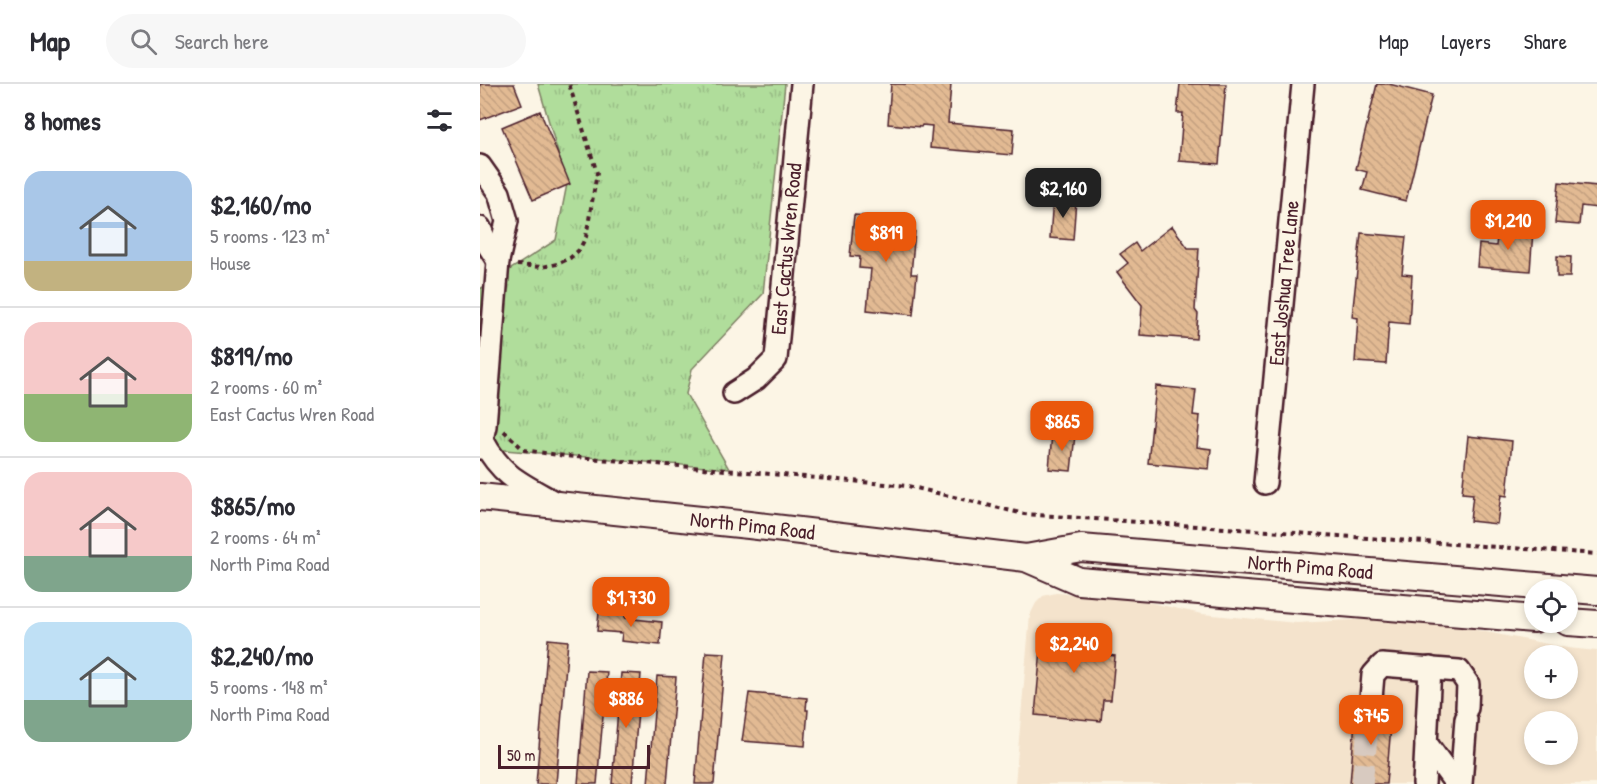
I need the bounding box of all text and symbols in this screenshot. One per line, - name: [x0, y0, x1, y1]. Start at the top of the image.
- search box: [106, 14, 526, 68]
- text: Map: [30, 22, 70, 60]
- icon: search: [127, 25, 160, 58]
- text: Search here: [175, 26, 269, 56]
- text: Map: [1379, 27, 1408, 56]
- text: Layers: [1441, 27, 1491, 56]
- text: Share: [1524, 27, 1567, 56]
- text: 8 homes: [24, 103, 101, 138]
- icon: filters: [423, 104, 456, 137]
- street label: East Cactus Wren Road: [763, 162, 808, 336]
- pin: $2,160: [1014, 168, 1112, 219]
- text: $2,160: [1039, 174, 1087, 201]
- text: $2,160/mo: [210, 187, 311, 222]
- icon: home: [72, 195, 144, 267]
- street label: East Joshua Tree Lane: [1261, 199, 1306, 367]
- pin: $1,210: [1459, 200, 1557, 251]
- text: $1,210: [1484, 206, 1532, 233]
- pin: $819: [850, 212, 922, 263]
- text: $819: [869, 218, 903, 245]
- text: 5 rooms · 123 m²: [210, 222, 330, 249]
- text: House: [210, 249, 251, 276]
- text: $819/mo: [210, 338, 293, 373]
- icon: home: [72, 346, 144, 418]
- text: 2 rooms · 60 m²: [210, 373, 322, 400]
- text: East Cactus Wren Road: [210, 400, 374, 427]
- pin: $865: [1026, 401, 1098, 452]
- text: $865: [1044, 407, 1080, 434]
- text: $865/mo: [210, 488, 295, 523]
- icon: home: [72, 496, 144, 568]
- street label: North Pima Road: [689, 504, 817, 547]
- text: 2 rooms · 64 m²: [210, 523, 321, 550]
- street label: North Pima Road: [1247, 547, 1374, 586]
- text: North Pima Road: [210, 550, 329, 577]
- pin: $1,730: [582, 577, 680, 628]
- map controls: [1524, 579, 1578, 765]
- button: locate: [1524, 579, 1578, 633]
- text: $1,730: [606, 583, 656, 610]
- pin: $2,240: [1025, 623, 1123, 674]
- text: $2,240: [1049, 629, 1099, 656]
- text: $2,240/mo: [210, 638, 313, 673]
- button: +: [1524, 645, 1578, 699]
- icon: home: [72, 646, 144, 718]
- text: 5 rooms · 148 m²: [210, 673, 328, 700]
- pin: $886: [590, 678, 662, 729]
- text: $886: [608, 684, 644, 711]
- pin: $745: [1335, 695, 1407, 746]
- text: North Pima Road: [210, 700, 329, 727]
- text: $745: [1353, 701, 1389, 728]
- button: −: [1524, 711, 1578, 765]
- scale bar: [498, 742, 650, 770]
- text: 50 m: [507, 744, 536, 766]

